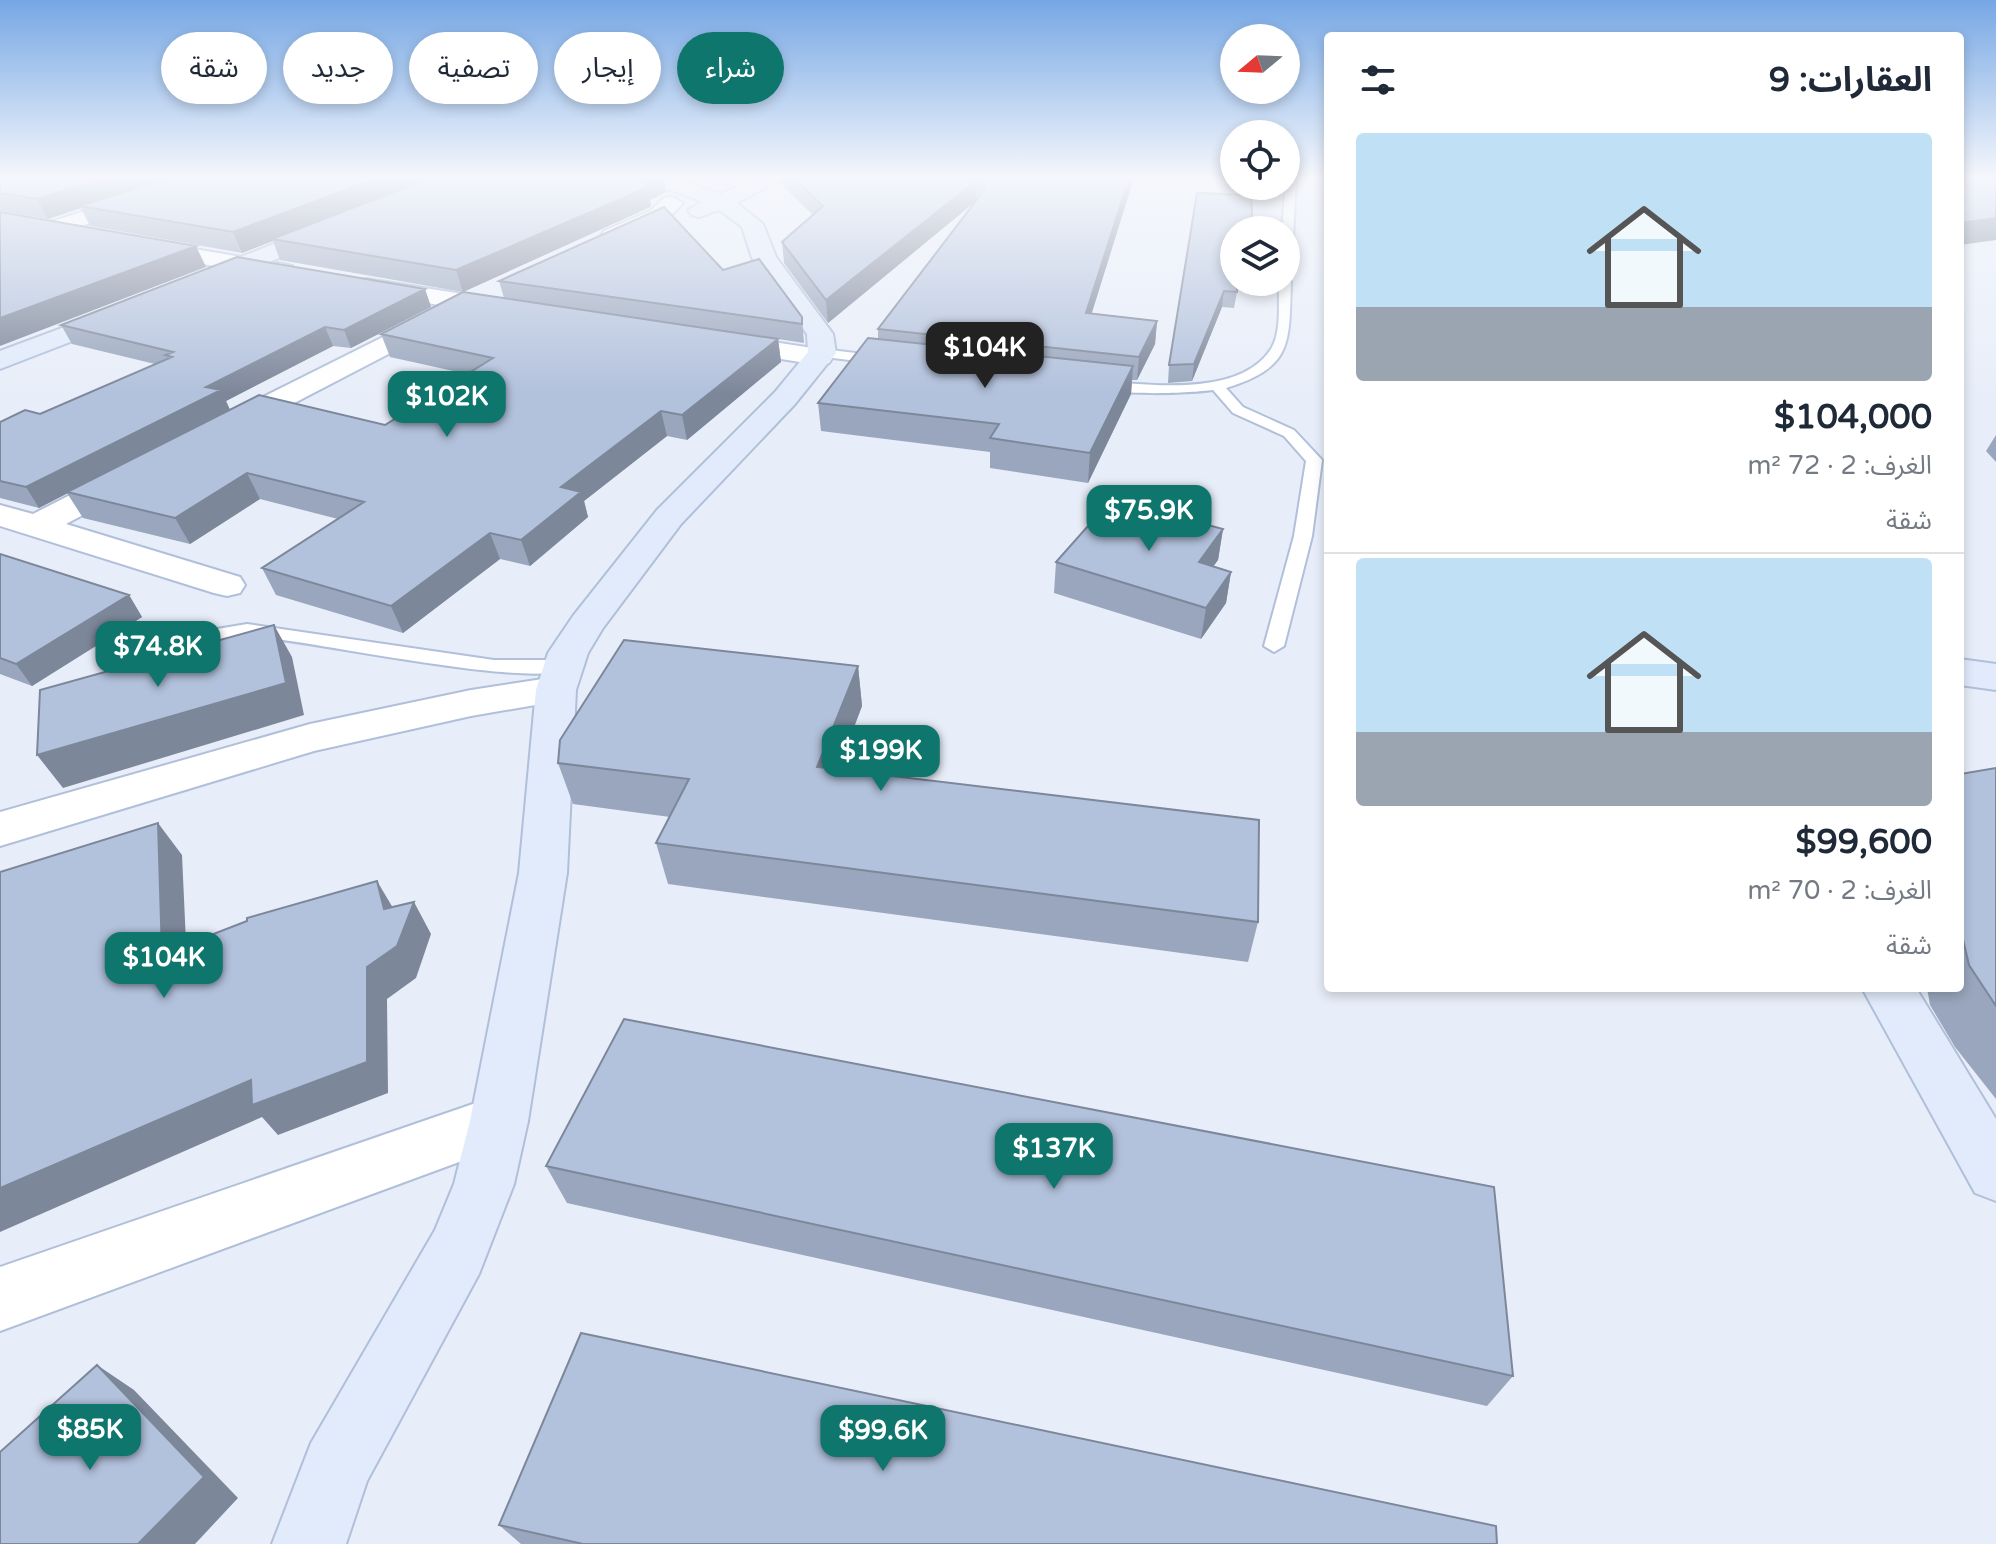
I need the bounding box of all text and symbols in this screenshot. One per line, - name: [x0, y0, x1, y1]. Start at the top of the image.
- north arrow: [1220, 24, 1300, 104]
- map controls: [1220, 24, 1300, 296]
- chip: شقة: [161, 32, 267, 104]
- chip: جديد: [283, 32, 393, 104]
- chip: تصفية: [409, 32, 538, 104]
- chip: إيجار: [554, 32, 661, 104]
- chip: شراء: [677, 32, 784, 104]
- icon: filters: [1356, 58, 1400, 102]
- text: العقارات: 9: [1769, 60, 1932, 101]
- button: locate: [1220, 120, 1300, 200]
- icon: home: [1572, 185, 1716, 329]
- button: layers: [1220, 216, 1300, 296]
- pin: $104K: [929, 322, 1041, 390]
- text: $104K: [944, 332, 1026, 363]
- pin: $102K: [391, 371, 503, 439]
- text: $102K: [406, 381, 488, 412]
- text: $104,000: [1774, 397, 1932, 438]
- text: الغرف: 2 · 72 m²: [1747, 450, 1932, 481]
- pin: $75.9K: [1084, 485, 1214, 553]
- text: $75.9K: [1105, 495, 1193, 526]
- text: شقة: [1886, 505, 1932, 536]
- icon: home: [1572, 610, 1716, 754]
- pin: $74.8K: [93, 621, 223, 689]
- text: $74.8K: [113, 631, 203, 662]
- pin: $199K: [825, 725, 937, 793]
- text: $199K: [840, 735, 922, 766]
- text: $99,600: [1795, 822, 1932, 863]
- text: الغرف: 2 · 70 m²: [1747, 875, 1932, 906]
- text: شقة: [1886, 930, 1932, 961]
- pin: $104K: [108, 932, 220, 1000]
- text: $104K: [123, 942, 205, 973]
- pin: $137K: [998, 1123, 1110, 1191]
- text: $137K: [1013, 1133, 1095, 1164]
- pin: $85K: [43, 1404, 137, 1472]
- pin: $99.6K: [818, 1405, 948, 1473]
- text: $85K: [57, 1414, 123, 1445]
- text: $99.6K: [838, 1415, 928, 1446]

